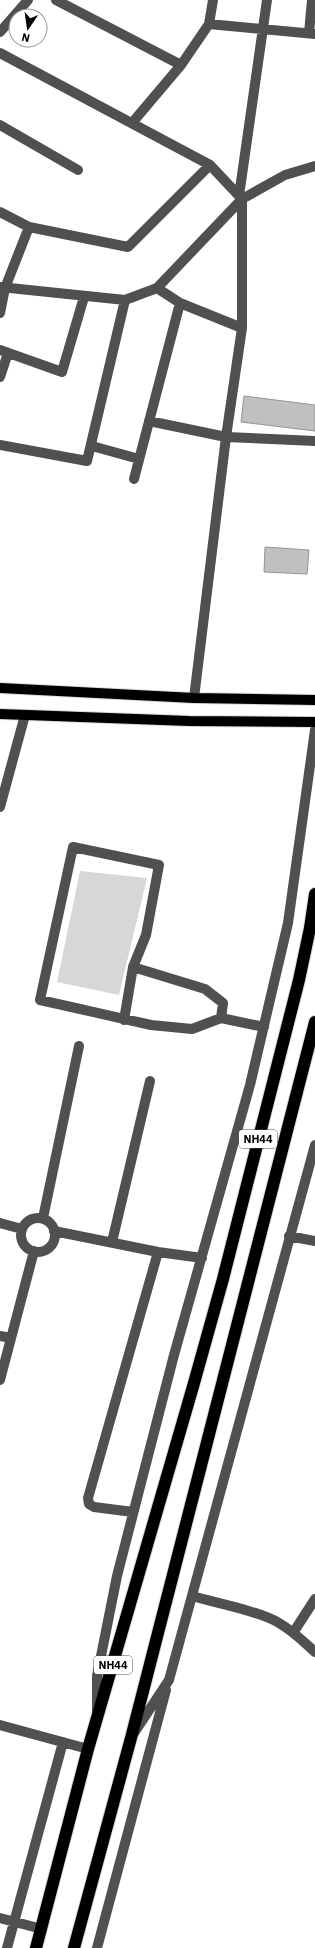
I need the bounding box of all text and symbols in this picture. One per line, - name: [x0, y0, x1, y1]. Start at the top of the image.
- north arrow: [8, 8, 48, 48]
- text: N: [20, 30, 31, 45]
- road number: NH44: [239, 1130, 277, 1148]
- road number: NH44: [94, 1656, 132, 1674]

